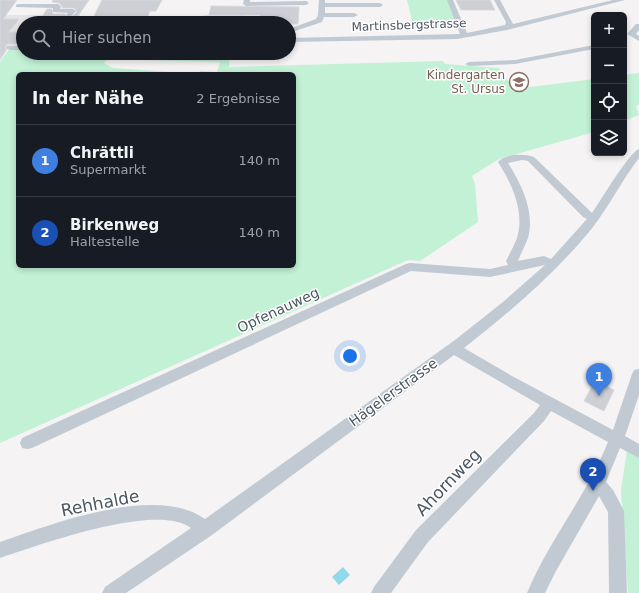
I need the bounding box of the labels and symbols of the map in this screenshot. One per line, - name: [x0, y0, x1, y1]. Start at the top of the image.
- street label: Martinsbergstrasse: [351, 16, 467, 34]
- place label: Kindergarten St. Ursus: [427, 68, 505, 96]
- school or university icon: Kindergarten St. Ursus: [508, 71, 530, 93]
- street label: Opfenauweg: [234, 284, 322, 336]
- your location: [340, 346, 360, 366]
- street label: Hägelerstrasse: [346, 355, 440, 429]
- pin: 1: [586, 363, 612, 396]
- street label: Ahornweg: [411, 444, 485, 520]
- pin: 2: [580, 458, 606, 491]
- street label: Rehhalde: [59, 486, 141, 520]

